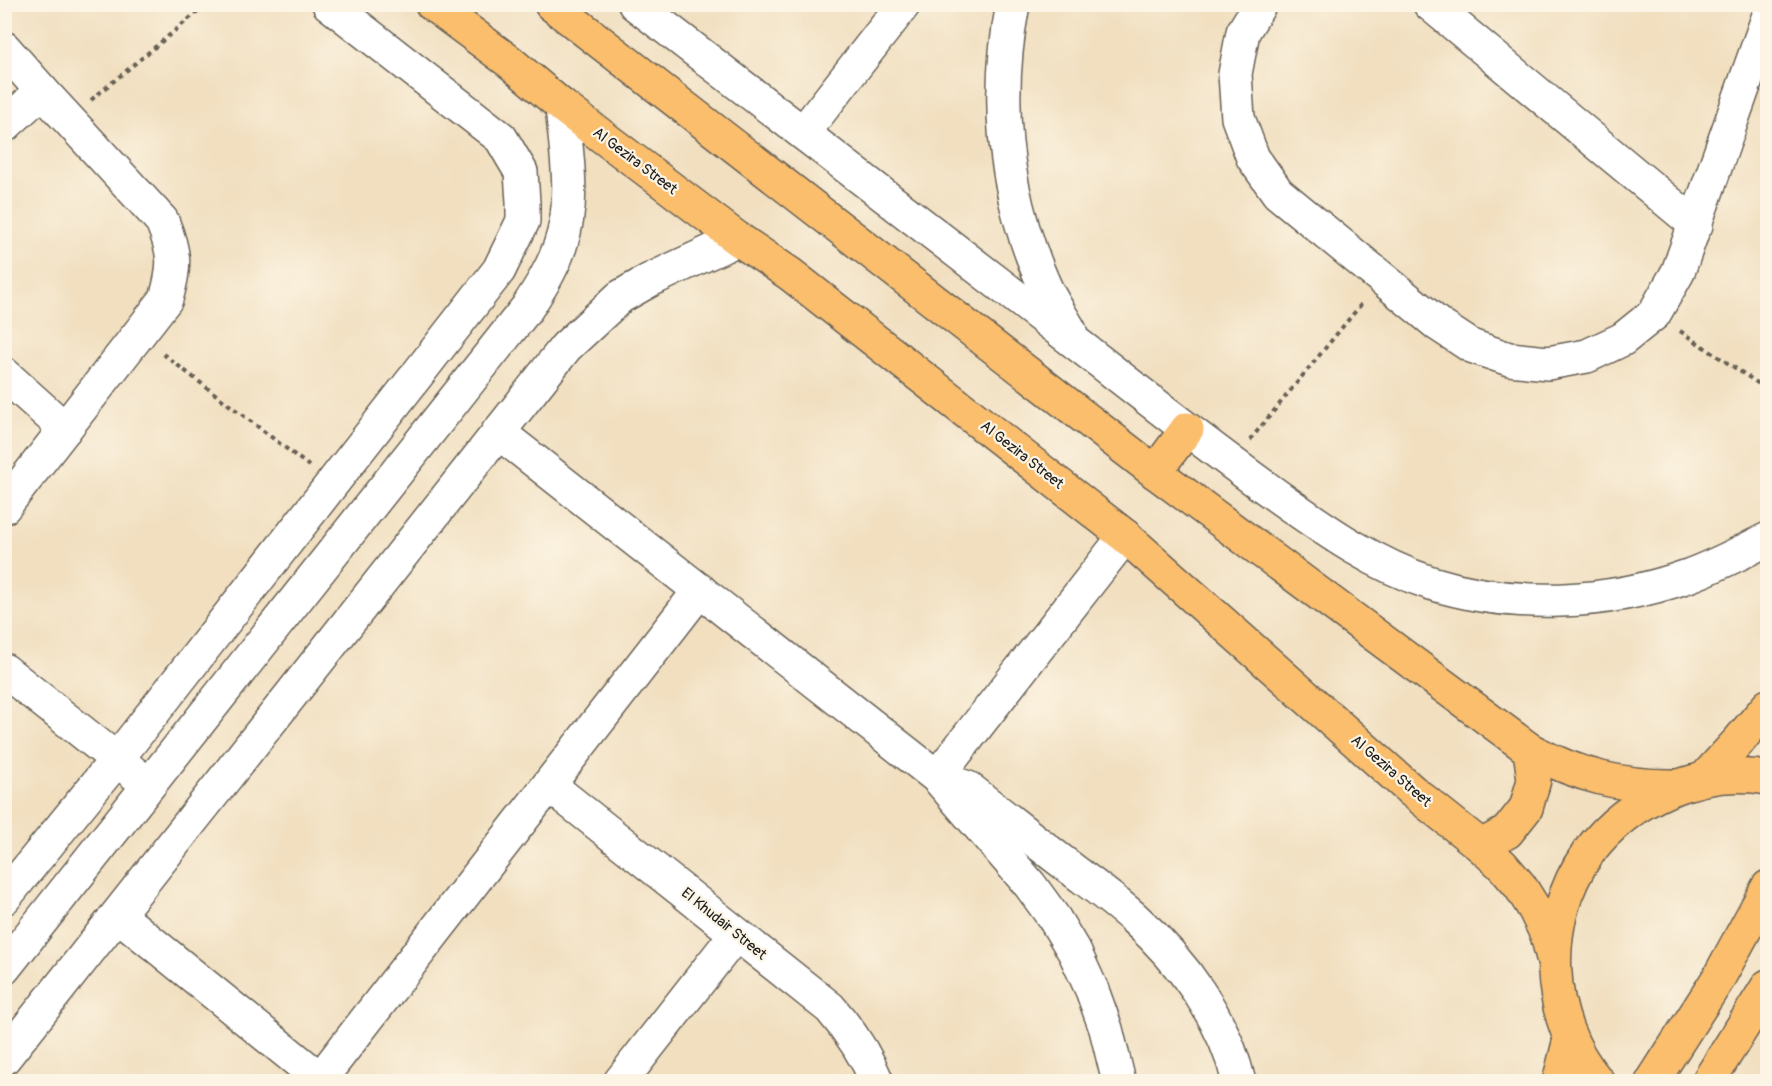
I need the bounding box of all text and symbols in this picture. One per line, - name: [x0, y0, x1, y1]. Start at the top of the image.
- street label: Al Gezira Street: [589, 123, 682, 199]
- street label: Al Gezira Street: [976, 417, 1068, 494]
- street label: Al Gezira Street: [1347, 731, 1436, 812]
- street label: El Khudair Street: [677, 884, 771, 965]

